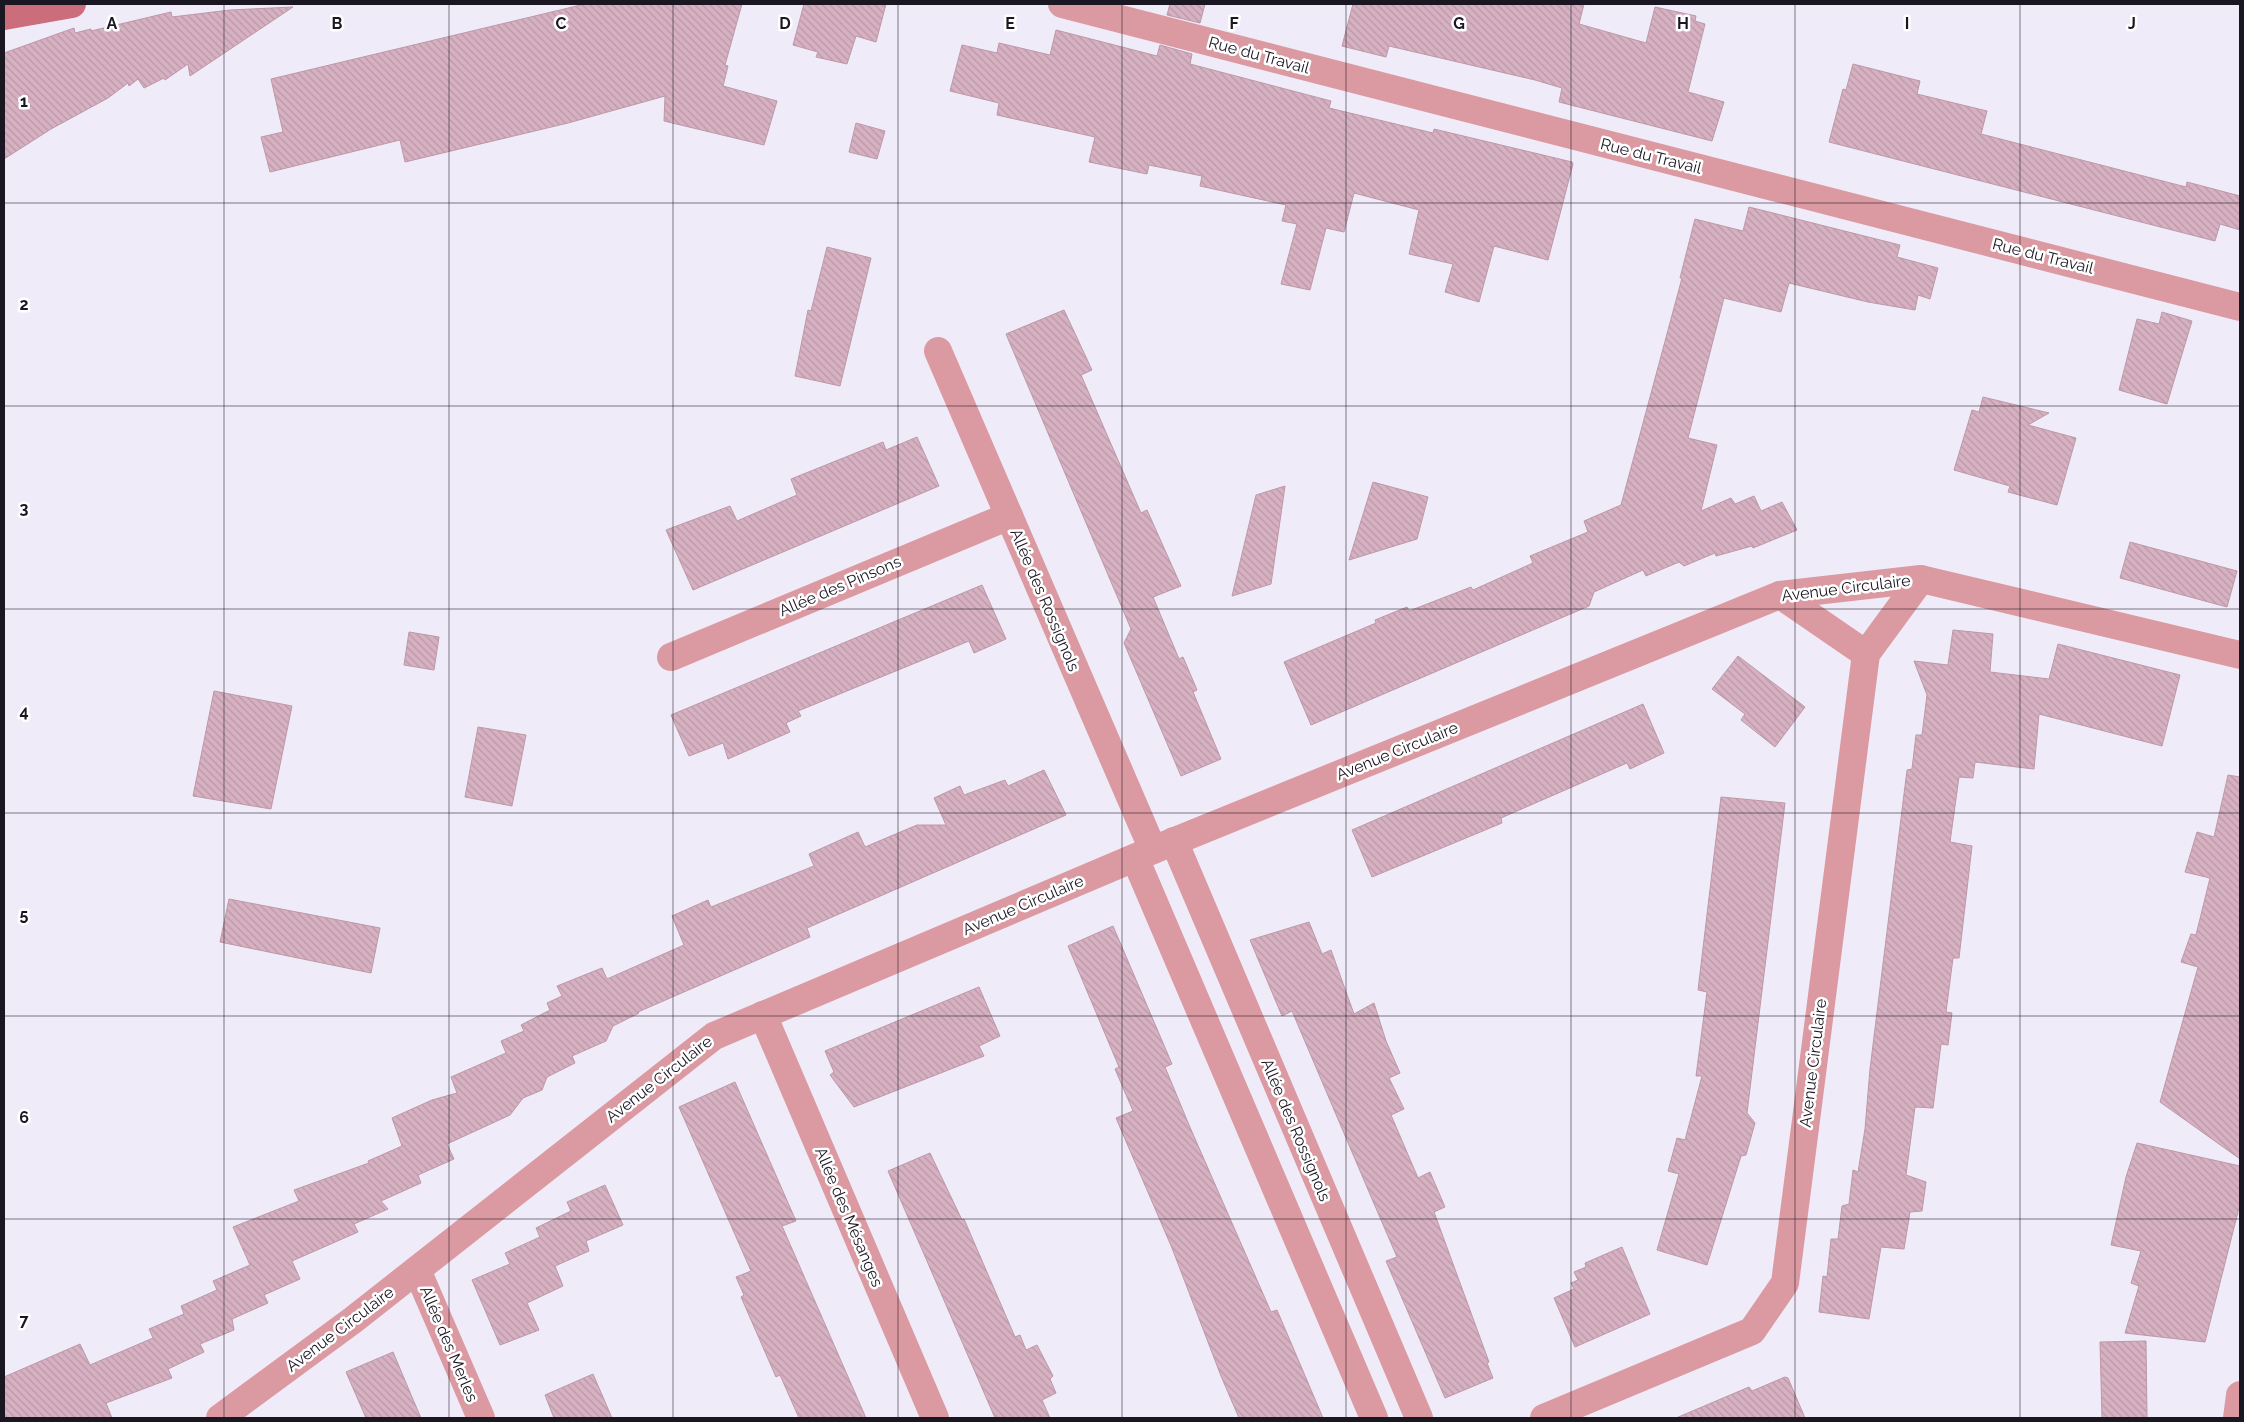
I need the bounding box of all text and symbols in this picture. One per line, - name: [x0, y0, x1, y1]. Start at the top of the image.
- text: A: [107, 14, 118, 33]
- text: B: [332, 14, 343, 33]
- text: C: [556, 14, 567, 33]
- text: D: [779, 14, 791, 33]
- text: E: [1005, 14, 1015, 33]
- text: F: [1229, 14, 1239, 33]
- text: G: [1453, 14, 1465, 33]
- text: H: [1677, 14, 1689, 33]
- text: I: [1905, 14, 1909, 33]
- text: J: [2128, 14, 2136, 33]
- street label: Rue du Travail: [1206, 32, 1312, 78]
- text: 1: [20, 92, 28, 111]
- street label: Rue du Travail: [1598, 134, 1704, 178]
- street label: Rue du Travail: [1990, 234, 2096, 278]
- text: 2: [19, 295, 29, 314]
- text: 3: [20, 499, 29, 518]
- street label: Allée des Rossignols: [1006, 526, 1084, 674]
- street label: Allée des Pinsons: [776, 552, 904, 620]
- street label: Avenue Circulaire: [1780, 571, 1912, 605]
- text: 4: [19, 702, 29, 721]
- street label: Avenue Circulaire: [1333, 718, 1461, 784]
- street label: Avenue Circulaire: [960, 871, 1086, 939]
- text: 5: [20, 905, 29, 924]
- street label: Avenue Circulaire: [1796, 997, 1830, 1129]
- street label: Avenue Circulaire: [602, 1032, 716, 1126]
- street label: Allée des Rossignols: [1257, 1056, 1335, 1204]
- text: 6: [19, 1108, 29, 1127]
- street label: Allée des Mésanges: [811, 1144, 887, 1290]
- street label: Avenue Circulaire: [283, 1282, 397, 1376]
- street label: Allée des Merles: [416, 1283, 482, 1405]
- text: 7: [20, 1311, 29, 1330]

